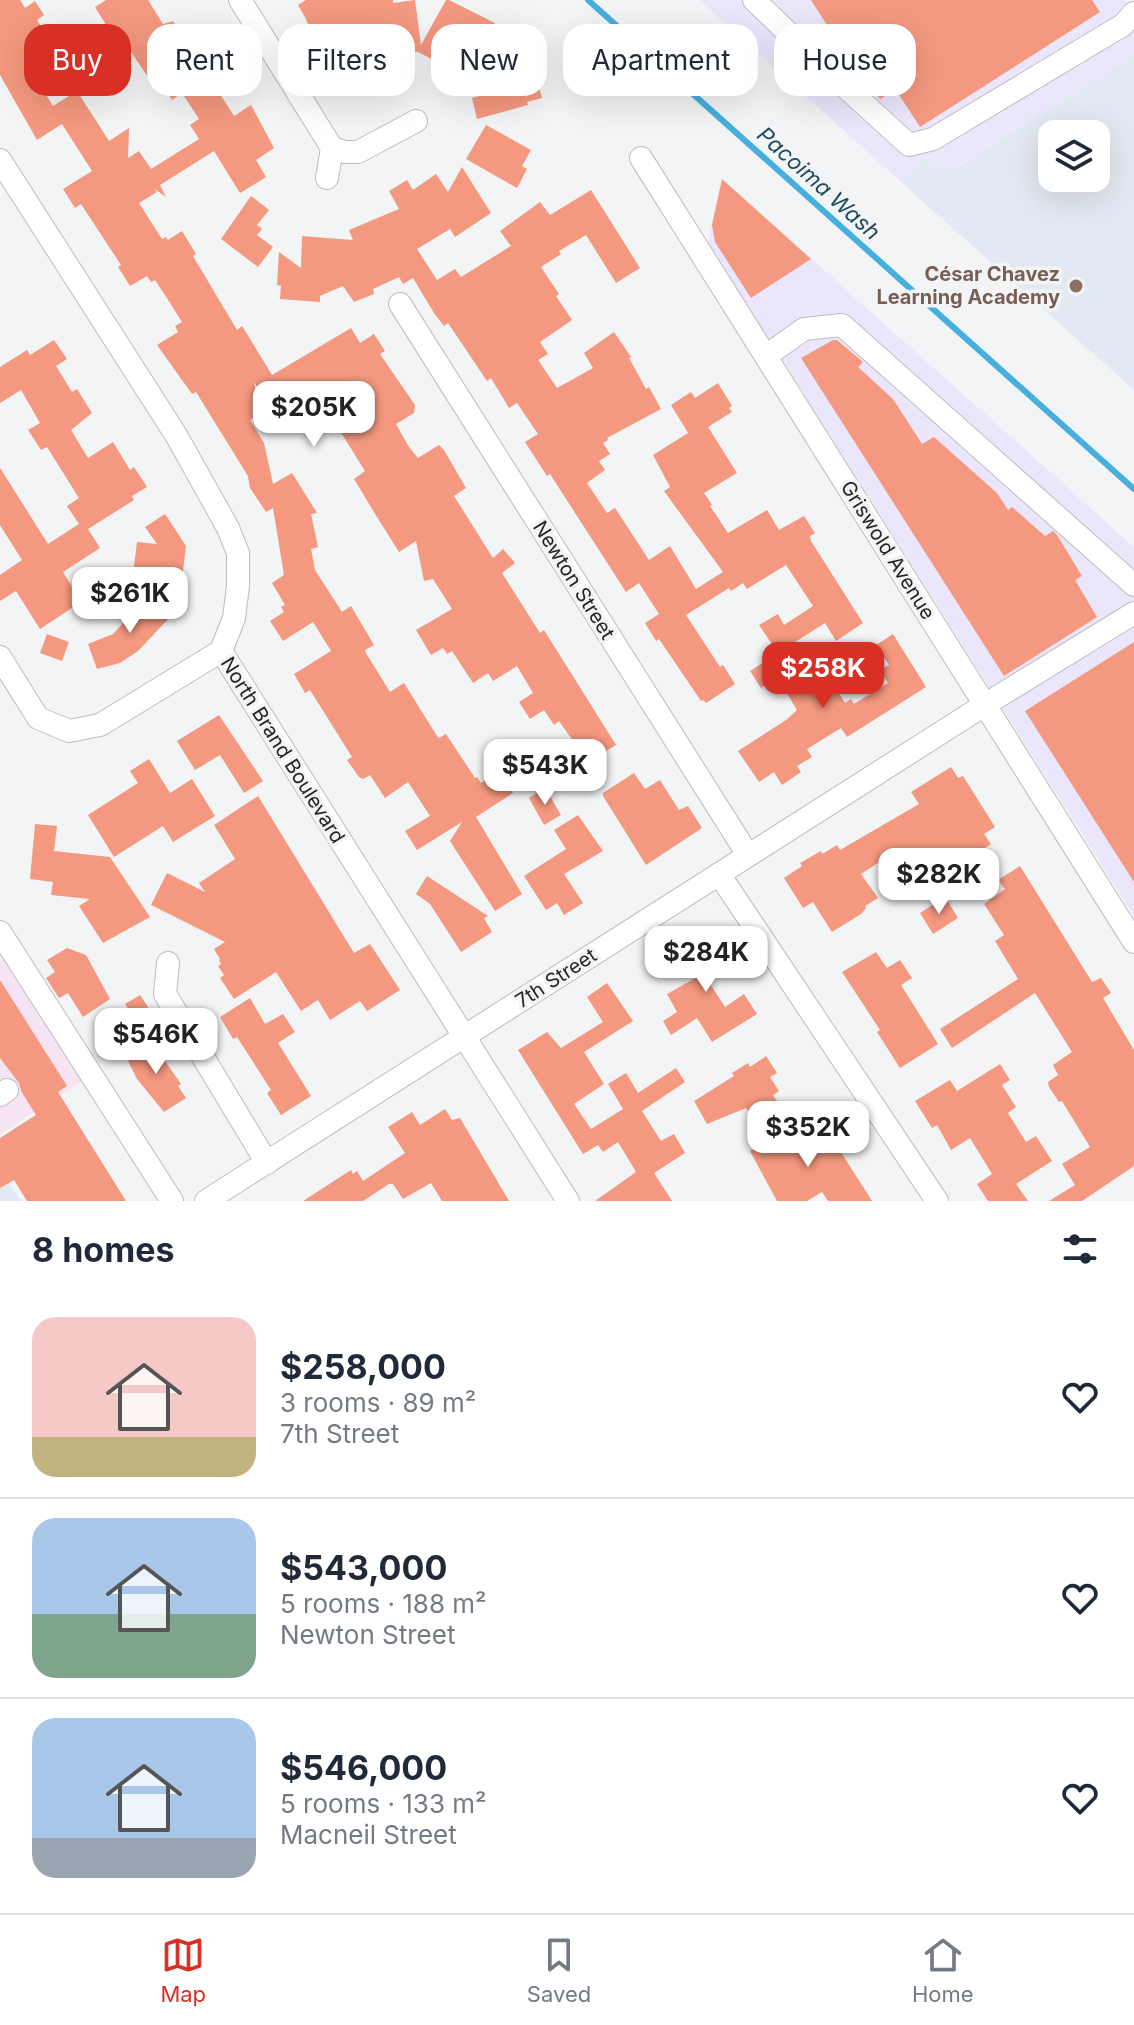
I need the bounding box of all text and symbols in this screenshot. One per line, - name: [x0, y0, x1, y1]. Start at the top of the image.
- chip: Buy: [24, 24, 131, 96]
- chip: Rent: [147, 24, 262, 96]
- chip: Filters: [278, 24, 415, 96]
- chip: New: [431, 24, 547, 96]
- chip: Apartment: [563, 24, 758, 96]
- chip: House: [774, 24, 916, 96]
- map controls: [1038, 120, 1110, 192]
- button: layers: [1038, 120, 1110, 192]
- water label: Pacoima Wash: [752, 121, 886, 245]
- place label: César Chavez Learning Academy: [876, 262, 1060, 309]
- marker: César Chavez Learning Academy: [1067, 277, 1085, 295]
- pin: $205K: [258, 381, 370, 449]
- text: $205K: [271, 391, 357, 422]
- street label: Griswold Avenue: [836, 476, 940, 624]
- street label: Newton Street: [528, 516, 620, 644]
- pin: $261K: [74, 567, 186, 635]
- text: $261K: [90, 577, 170, 608]
- pin: $258K: [767, 642, 879, 710]
- street label: North Brand Boulevard: [216, 652, 350, 848]
- text: $258K: [780, 652, 866, 683]
- pin: $543K: [489, 739, 601, 807]
- text: $543K: [502, 749, 588, 780]
- pin: $282K: [883, 848, 995, 916]
- text: $282K: [896, 858, 982, 889]
- pin: $284K: [650, 926, 762, 994]
- text: $284K: [663, 936, 749, 967]
- street label: 7th Street: [511, 943, 601, 1013]
- pin: $546K: [100, 1008, 212, 1076]
- text: $546K: [113, 1018, 199, 1049]
- pin: $352K: [752, 1101, 864, 1169]
- text: $352K: [765, 1111, 851, 1142]
- icon: filters: [1058, 1227, 1102, 1271]
- text: 8 homes: [32, 1229, 175, 1270]
- text: $258,000: [280, 1346, 446, 1387]
- icon: home: [96, 1349, 192, 1445]
- icon: heart: [1058, 1375, 1102, 1419]
- text: 3 rooms · 89 m²: [280, 1387, 476, 1418]
- text: 7th Street: [280, 1418, 399, 1449]
- text: $543,000: [280, 1547, 447, 1588]
- icon: home: [96, 1550, 192, 1646]
- icon: heart: [1058, 1576, 1102, 1620]
- text: 5 rooms · 188 m²: [280, 1588, 487, 1619]
- text: Newton Street: [280, 1619, 455, 1650]
- text: $546,000: [280, 1747, 447, 1788]
- icon: home: [96, 1750, 192, 1846]
- icon: heart: [1058, 1776, 1102, 1820]
- text: 5 rooms · 133 m²: [280, 1788, 487, 1819]
- text: Macneil Street: [280, 1819, 457, 1850]
- tab: Map: [160, 1933, 206, 2007]
- tab: Saved: [527, 1933, 591, 2007]
- tab: Home: [912, 1933, 974, 2007]

